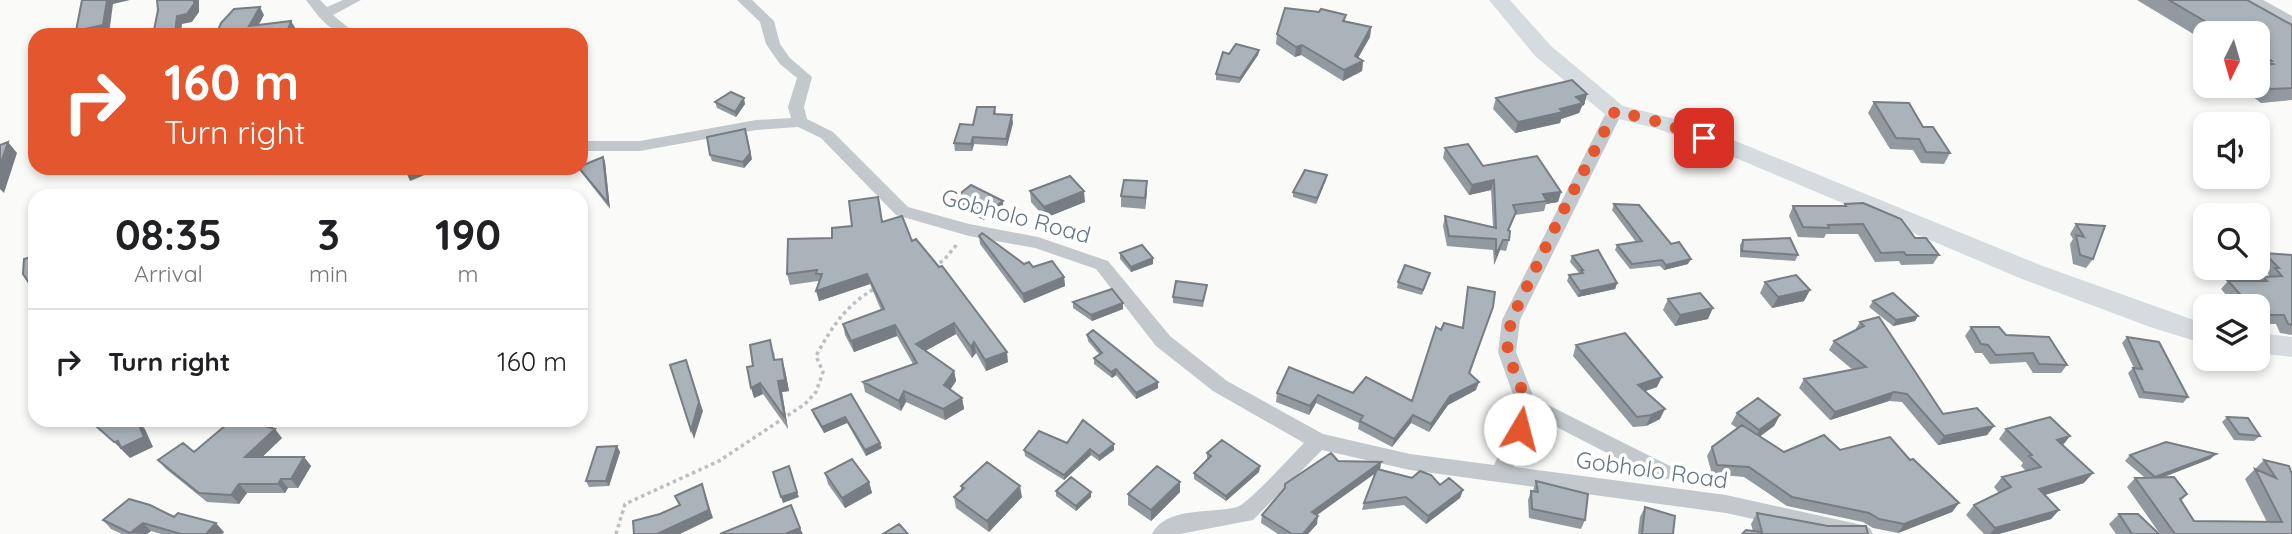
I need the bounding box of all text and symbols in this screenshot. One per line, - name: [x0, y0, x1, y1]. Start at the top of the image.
- north arrow: [2193, 21, 2270, 98]
- map controls: [2193, 21, 2270, 371]
- text: 160 m: [164, 51, 299, 112]
- icon: right: [49, 56, 140, 147]
- pin: [1674, 108, 1734, 168]
- text: Turn right: [164, 112, 305, 152]
- button: sound: [2193, 112, 2270, 189]
- icon: arrive: [1685, 119, 1723, 157]
- street label: Gobholo Road: [938, 182, 1094, 249]
- button: search: [2193, 203, 2270, 280]
- text: 08:35: [115, 208, 222, 261]
- text: 3: [317, 208, 340, 261]
- text: 190: [435, 208, 501, 261]
- text: Arrival: [134, 259, 203, 288]
- text: min: [309, 259, 348, 288]
- text: m: [458, 259, 479, 288]
- button: layers: [2193, 294, 2270, 371]
- icon: right: [49, 343, 87, 381]
- text: Turn right: [108, 345, 230, 378]
- text: 160 m: [497, 345, 567, 378]
- position arrow: [1483, 392, 1557, 466]
- street label: Gobholo Road: [1574, 444, 1730, 495]

